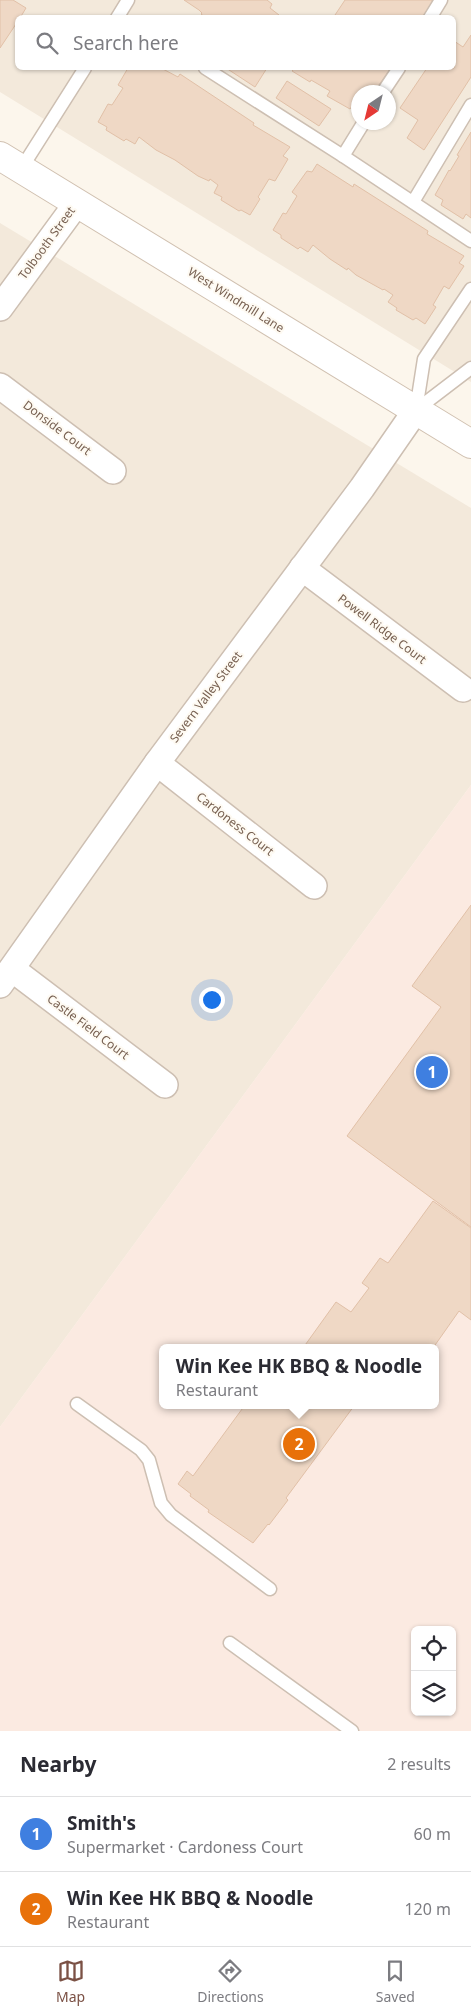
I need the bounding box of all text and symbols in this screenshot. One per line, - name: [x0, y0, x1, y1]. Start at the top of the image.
- search box: [15, 15, 456, 70]
- icon: search: [33, 29, 61, 57]
- text: Search here: [73, 30, 179, 56]
- north arrow: [351, 85, 396, 130]
- street label: Tolbooth Street: [14, 202, 79, 283]
- street label: West Windmill Lane: [185, 263, 288, 336]
- street label: Donside Court: [20, 396, 95, 459]
- street label: Powell Ridge Court: [335, 590, 430, 668]
- street label: Severn Valley Street: [166, 647, 246, 746]
- street label: Cardoness Court: [193, 788, 278, 860]
- your location: [199, 987, 225, 1013]
- street label: Castle Field Court: [44, 990, 133, 1063]
- pin: 1: [416, 1053, 448, 1091]
- popup: [159, 1344, 439, 1409]
- text: Win Kee HK BBQ & Noodle: [176, 1353, 422, 1379]
- text: Restaurant: [176, 1379, 258, 1401]
- pin: 2: [283, 1425, 315, 1463]
- map controls: [411, 1626, 456, 1716]
- button: locate: [411, 1626, 456, 1671]
- button: layers: [411, 1671, 456, 1716]
- text: Nearby: [20, 1750, 96, 1778]
- text: 2 results: [387, 1753, 451, 1775]
- text: Smith's: [67, 1810, 136, 1836]
- text: 1: [31, 1823, 41, 1845]
- text: 60 m: [414, 1823, 451, 1845]
- text: Supermarket · Cardoness Court: [67, 1836, 303, 1858]
- text: Win Kee HK BBQ & Noodle: [67, 1885, 313, 1911]
- text: 2: [31, 1898, 41, 1920]
- text: 120 m: [404, 1898, 451, 1920]
- text: Restaurant: [67, 1911, 149, 1933]
- tab: Map: [56, 1957, 85, 2006]
- tab: Directions: [197, 1957, 264, 2006]
- tab: Saved: [376, 1957, 415, 2006]

